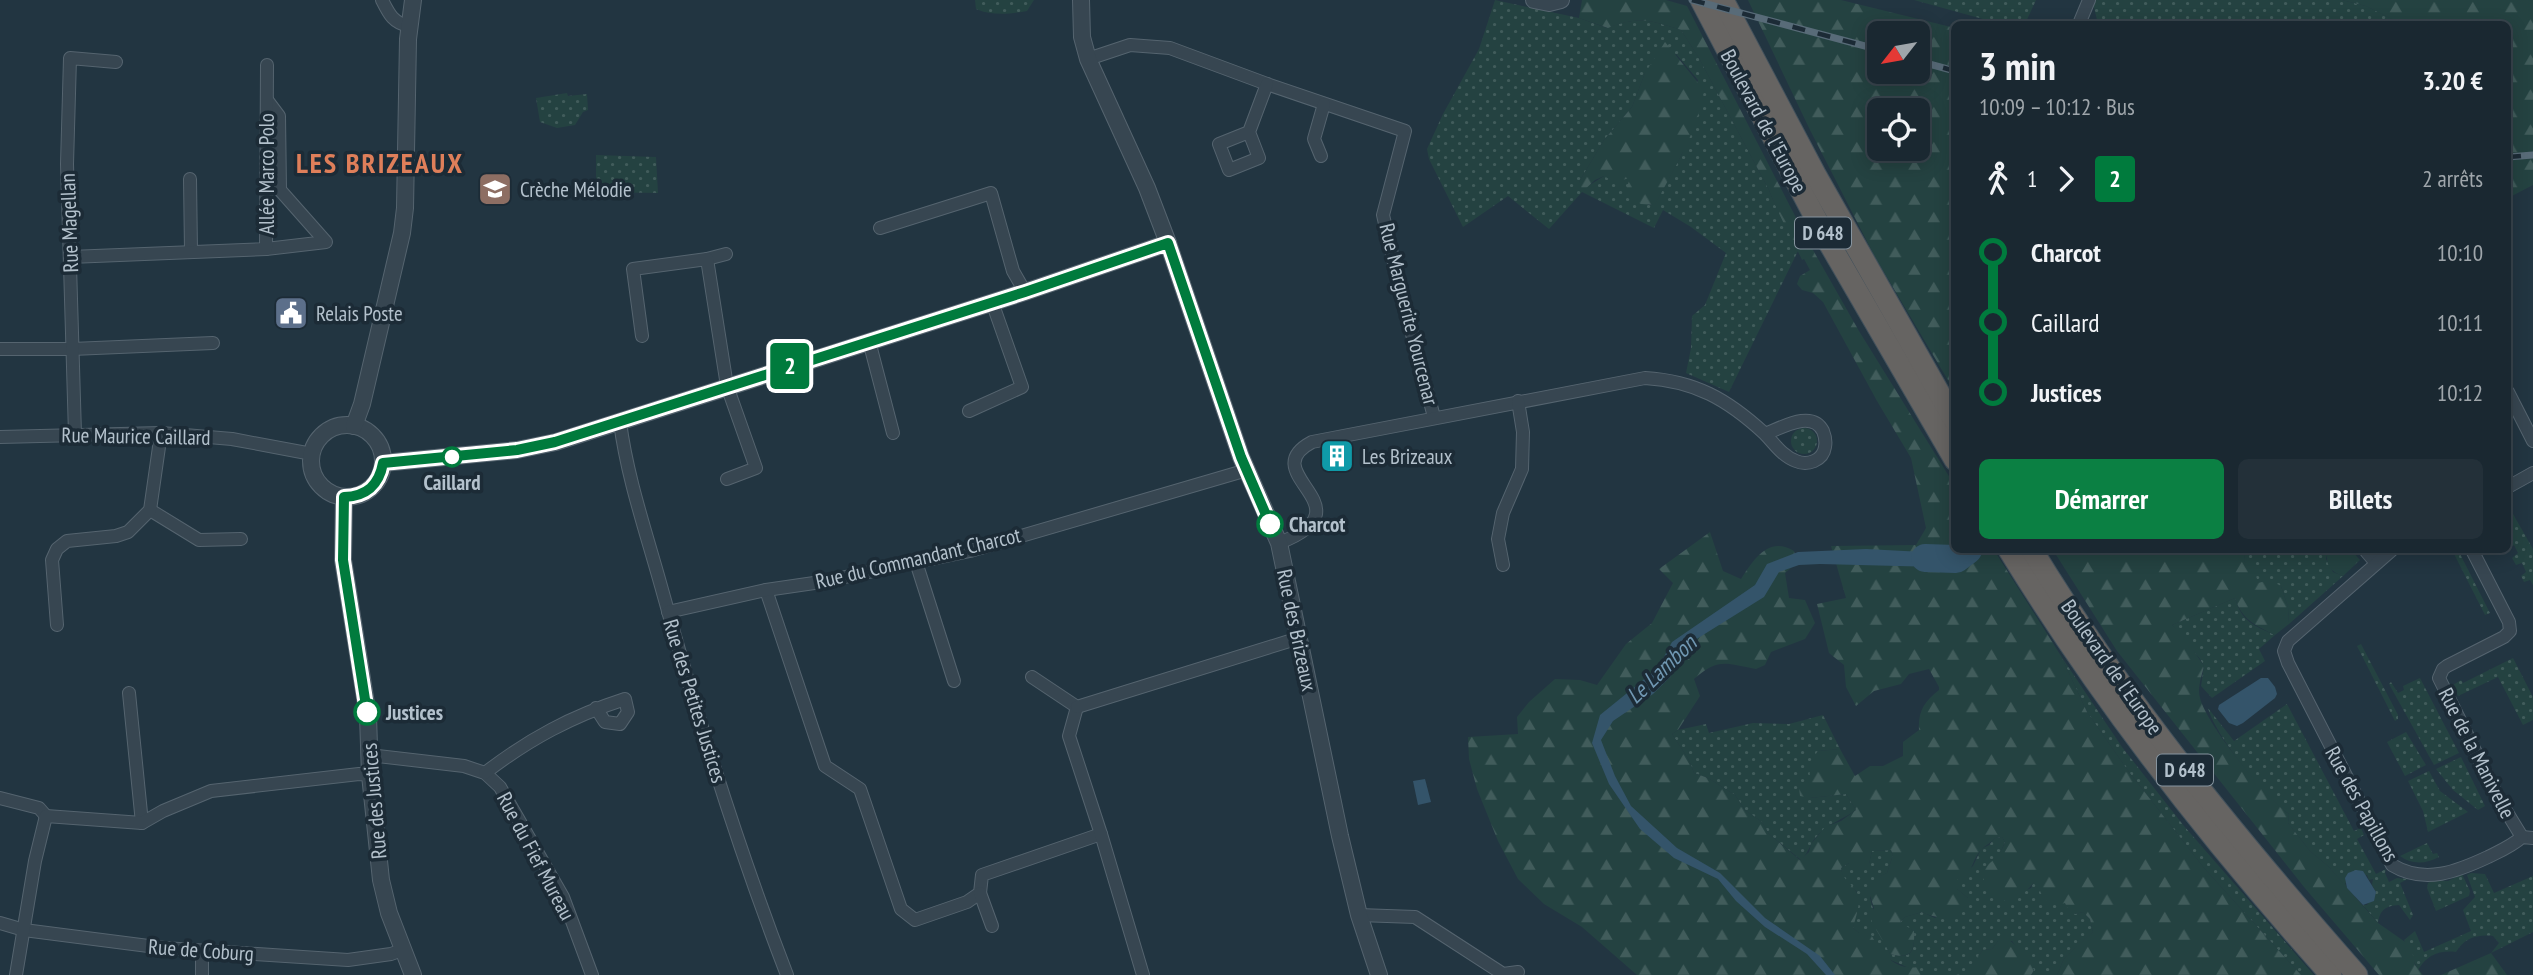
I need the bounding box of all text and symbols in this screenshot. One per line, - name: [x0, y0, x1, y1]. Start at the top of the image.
- north arrow: [1867, 21, 1930, 84]
- map controls: [1867, 21, 1930, 161]
- text: 3 min: [1979, 41, 2056, 90]
- street label: Boulevard de l'Europe: [1715, 45, 1813, 197]
- text: 3.20 €: [2422, 64, 2483, 97]
- text: 10:09 – 10:12 · Bus: [1979, 92, 2135, 121]
- button: locate: [1867, 98, 1930, 161]
- street label: Allée Marco Polo: [253, 113, 280, 235]
- district label: LES BRIZEAUX: [296, 144, 464, 181]
- icon: walk: [1979, 160, 2017, 198]
- icon: forward: [2047, 160, 2085, 198]
- text: 2: [2109, 163, 2121, 194]
- text: 1: [2027, 164, 2037, 193]
- text: 2 arrêts: [2422, 164, 2483, 193]
- school or university icon: Crèche Mélodie: [476, 170, 514, 208]
- street label: Rue Magellan: [54, 173, 84, 273]
- place label: Crèche Mélodie: [520, 176, 632, 203]
- road number: D 648: [1795, 218, 1851, 248]
- street label: Rue Marguerite Yourcenar: [1373, 220, 1445, 408]
- text: Charcot: [2031, 236, 2101, 269]
- text: 10:10: [2437, 238, 2483, 267]
- public building icon: Relais Poste: [272, 294, 310, 332]
- place label: Relais Poste: [316, 300, 403, 327]
- text: Caillard: [2031, 306, 2100, 339]
- text: 10:11: [2437, 308, 2483, 337]
- line badge: 2: [767, 343, 813, 389]
- text: 2: [784, 350, 796, 381]
- text: Justices: [2031, 376, 2102, 409]
- text: 10:12: [2437, 378, 2483, 407]
- street label: Rue Maurice Caillard: [61, 421, 211, 451]
- building icon: Les Brizeaux: [1318, 437, 1356, 475]
- place label: Les Brizeaux: [1362, 443, 1453, 470]
- marker: Caillard: [442, 447, 462, 467]
- button: Démarrer: [1979, 459, 2224, 539]
- button: Billets: [2238, 459, 2483, 539]
- place label: Caillard: [423, 469, 481, 496]
- marker: Charcot: [1257, 511, 1283, 537]
- place label: Charcot: [1289, 511, 1345, 538]
- street label: Rue du Commandant Charcot: [813, 521, 1024, 595]
- street label: Rue des Brizeaux: [1271, 567, 1323, 694]
- street label: Boulevard de l'Europe: [2055, 594, 2169, 740]
- street label: Rue des Petites Justices: [657, 616, 733, 786]
- water label: Le Lambon: [1620, 627, 1703, 709]
- street label: Rue de la Manivelle: [2432, 683, 2522, 823]
- marker: Justices: [354, 699, 380, 725]
- place label: Justices: [385, 699, 443, 726]
- street label: Rue des Justices: [355, 742, 393, 860]
- street label: Rue des Papillons: [2319, 742, 2405, 866]
- road number: D 648: [2157, 754, 2213, 786]
- street label: Rue du Fief Mureau: [491, 787, 581, 925]
- street label: Rue de Coburg: [147, 933, 255, 967]

